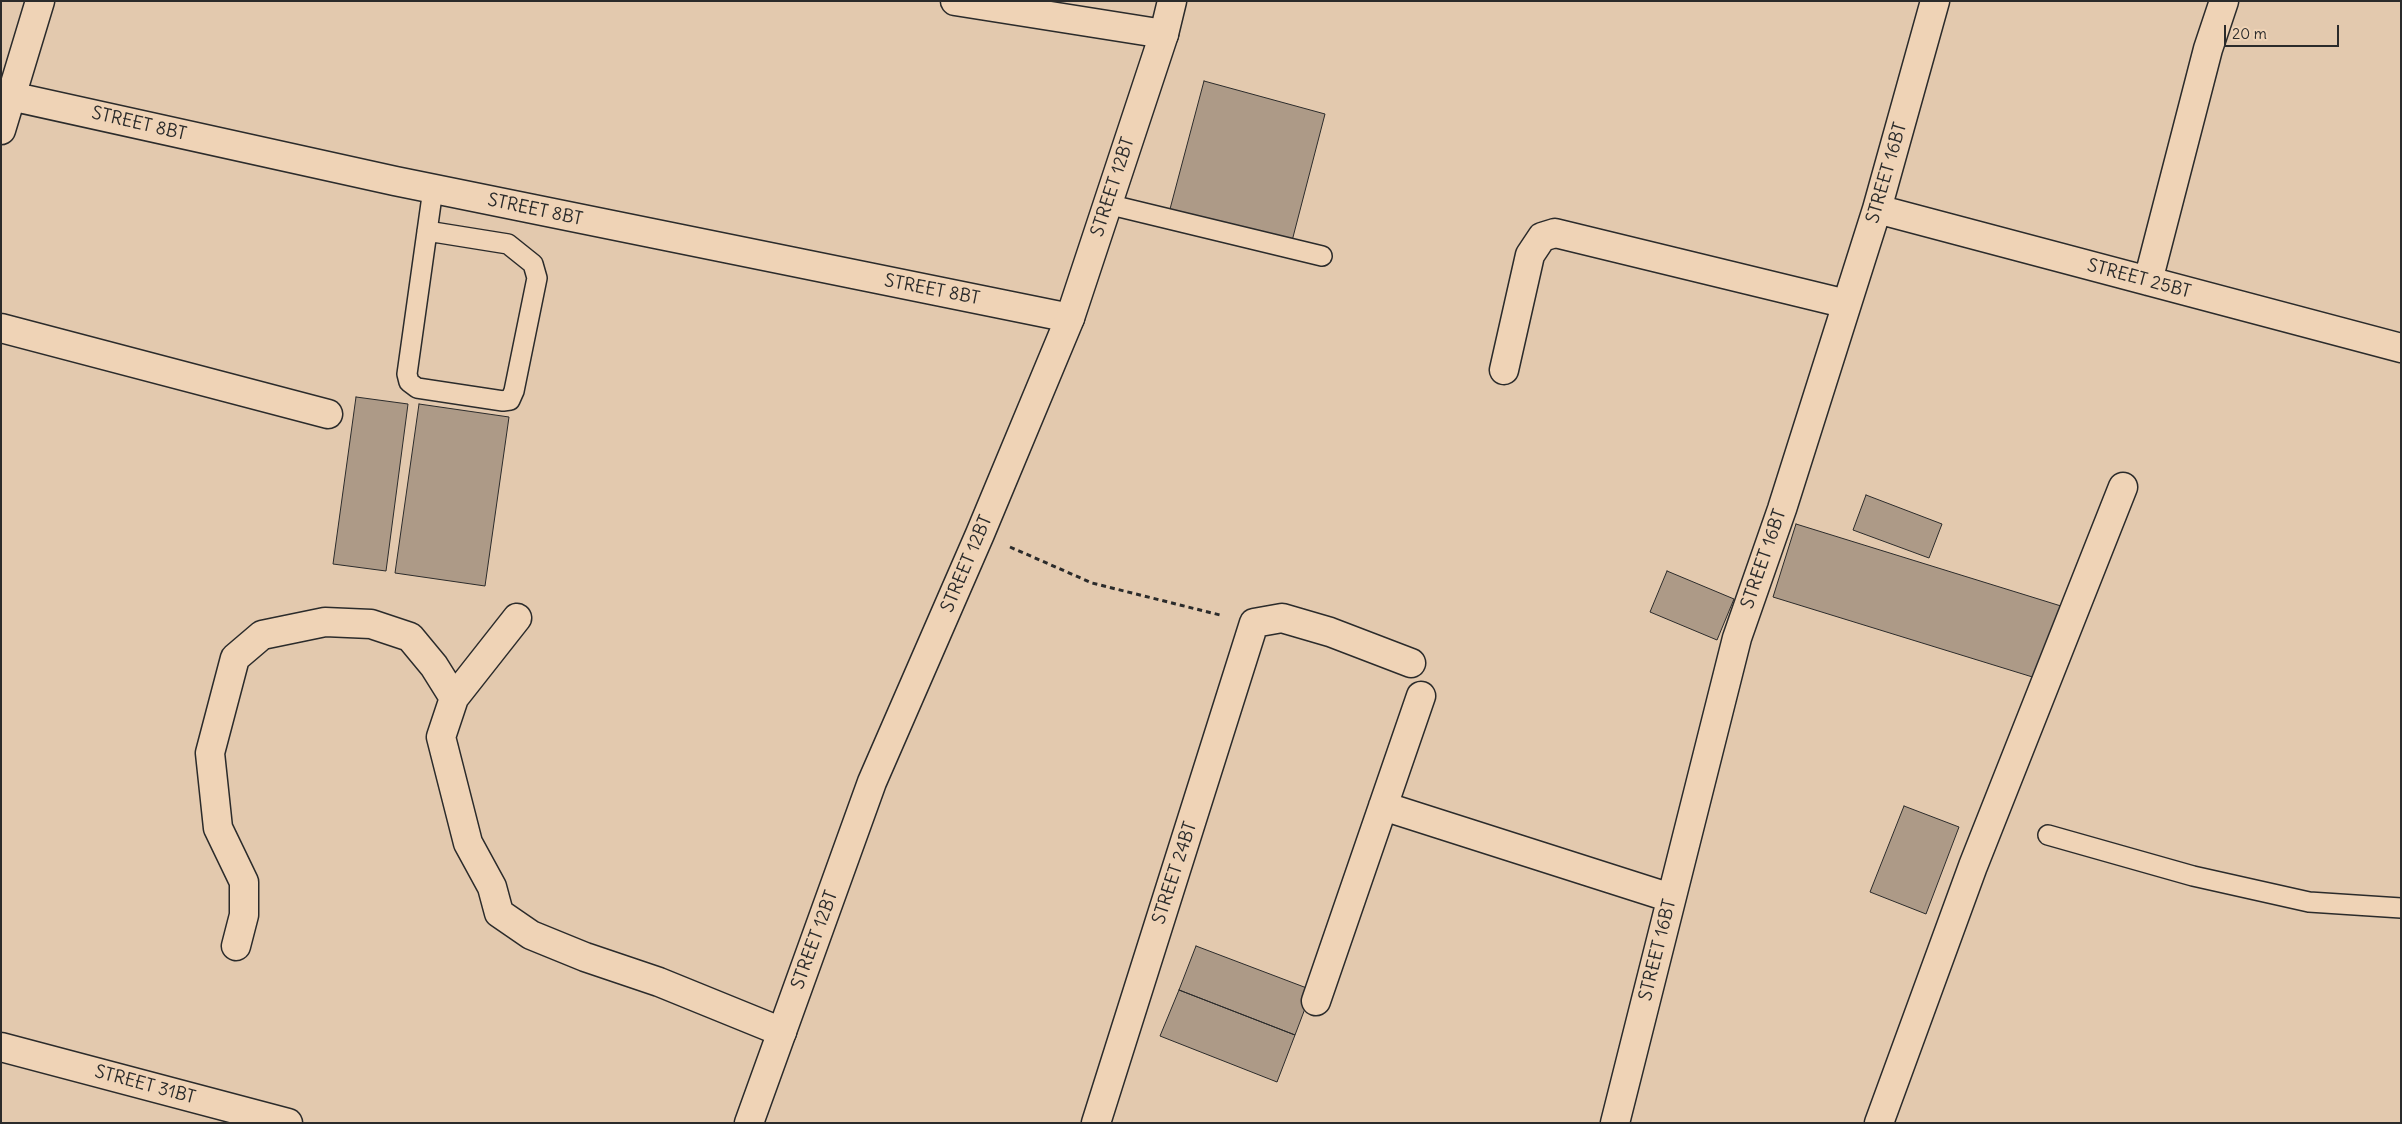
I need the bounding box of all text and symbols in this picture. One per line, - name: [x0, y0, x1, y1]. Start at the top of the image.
- scale bar: [2227, 15, 2342, 47]
- text: 20 m: [2232, 24, 2267, 43]
- street label: STREET 8BT: [89, 103, 189, 145]
- street label: STREET 16BT: [1862, 120, 1912, 226]
- street label: STREET 12BT: [1087, 135, 1139, 239]
- street label: STREET 8BT: [485, 189, 585, 231]
- street label: STREET 25BT: [2085, 255, 2193, 303]
- street label: STREET 8BT: [882, 270, 982, 310]
- street label: STREET 16BT: [1737, 506, 1791, 612]
- street label: STREET 12BT: [937, 512, 997, 616]
- street label: STREET 24BT: [1148, 819, 1202, 927]
- street label: STREET 12BT: [787, 888, 843, 992]
- street label: STREET 16BT: [1635, 897, 1681, 1003]
- street label: STREET 31BT: [92, 1061, 198, 1109]

